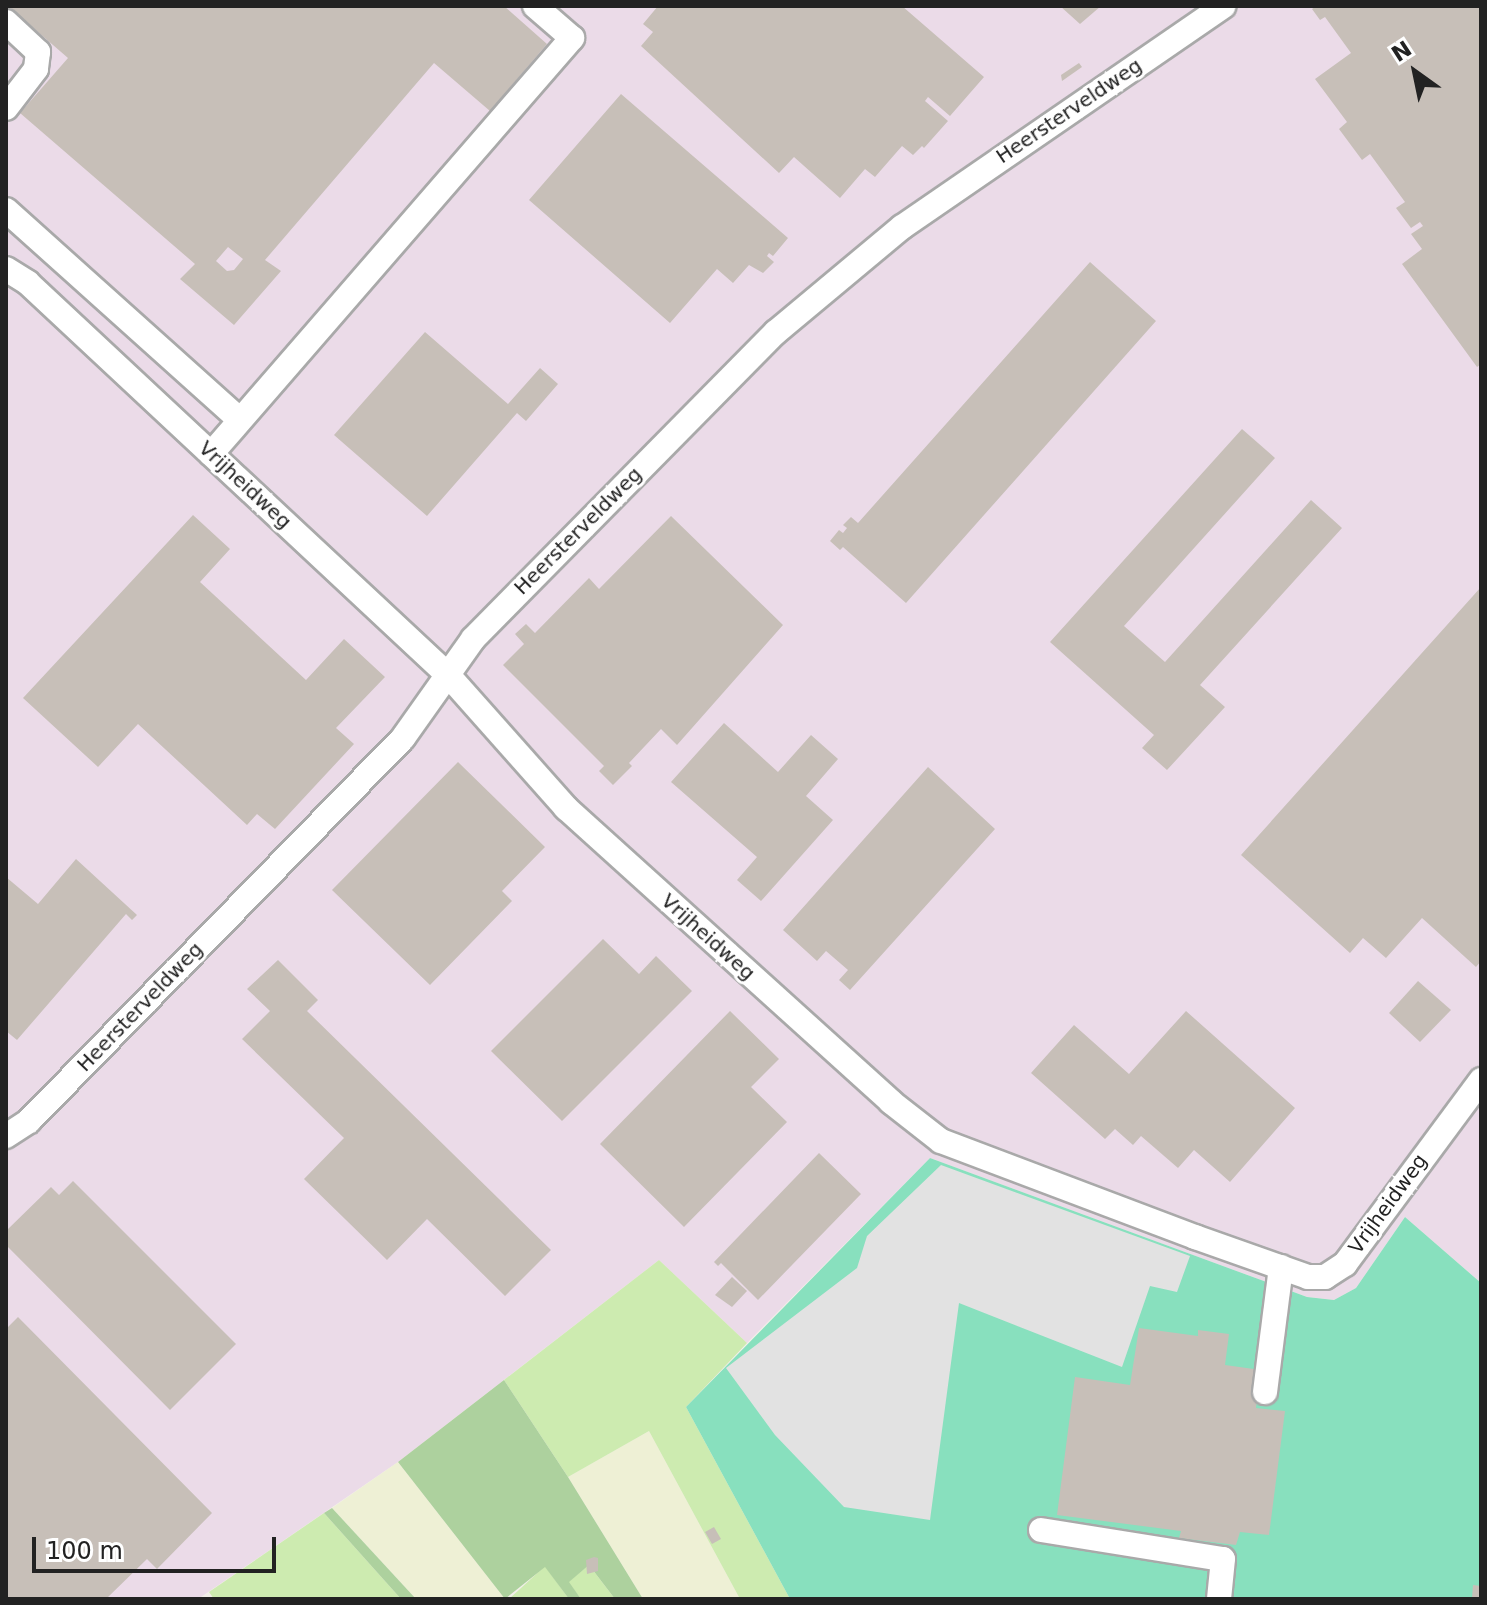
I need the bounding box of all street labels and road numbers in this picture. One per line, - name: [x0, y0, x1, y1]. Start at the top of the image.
- street label: Heersterveldweg: [992, 53, 1146, 169]
- street label: Vrijheidweg: [194, 436, 296, 534]
- street label: Heersterveldweg: [509, 462, 647, 600]
- street label: Vrijheidweg: [656, 889, 760, 985]
- street label: Heersterveldweg: [72, 937, 208, 1077]
- street label: Vrijheidweg: [1344, 1149, 1432, 1259]

